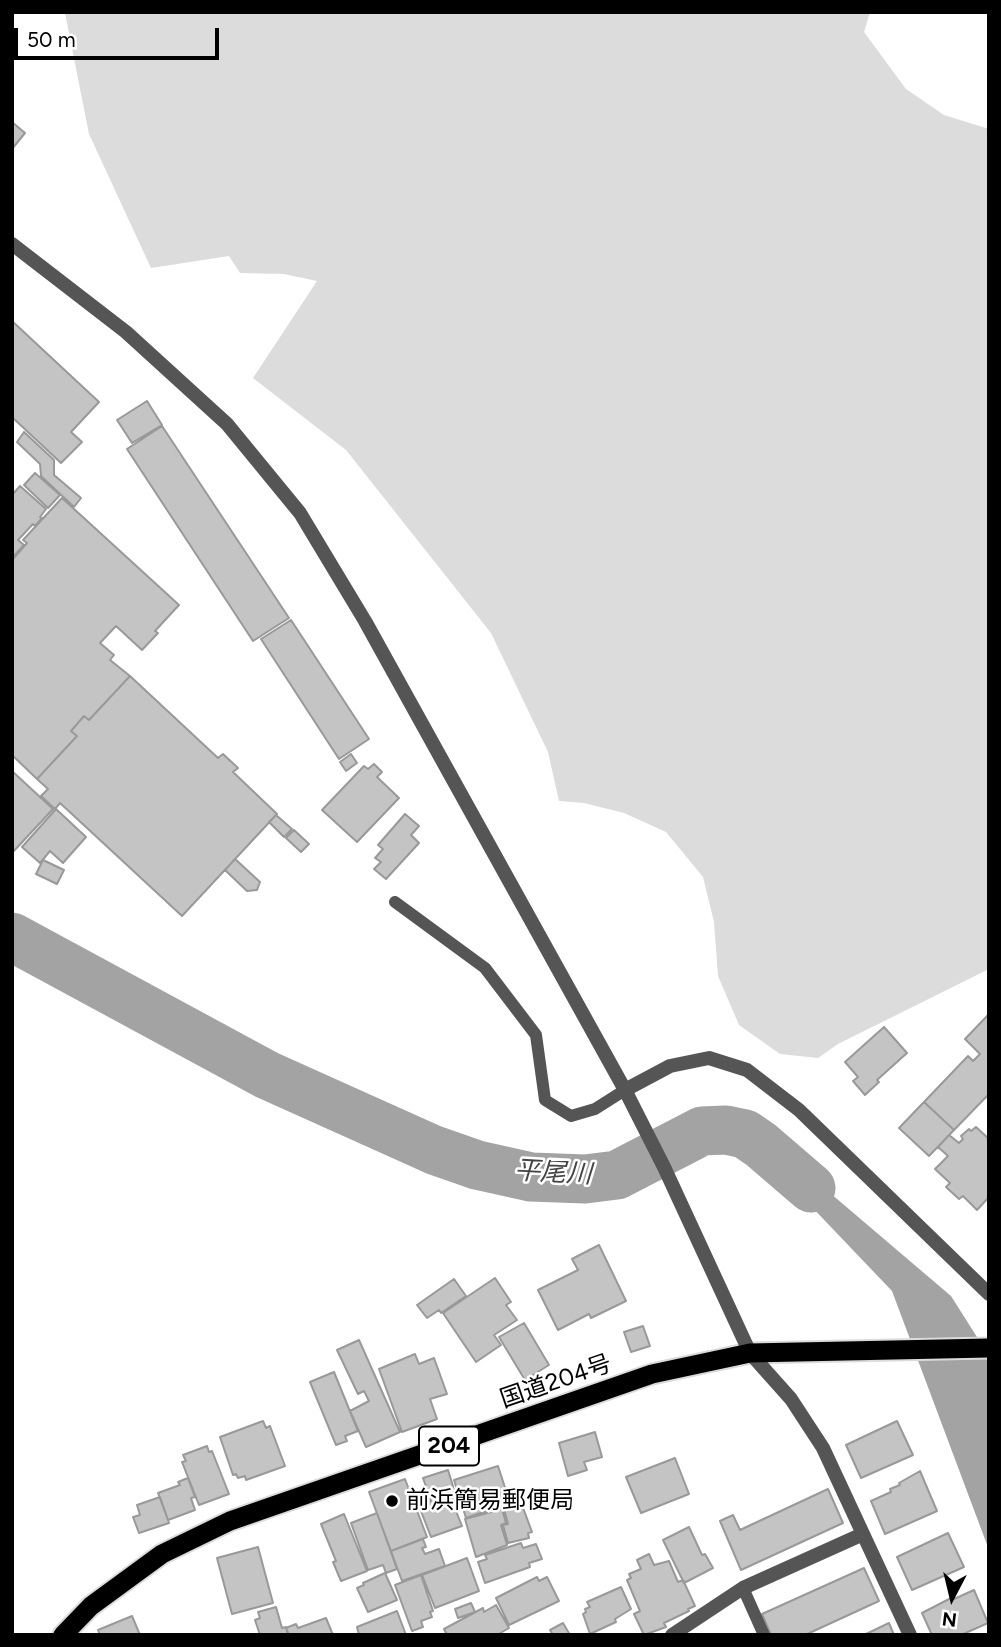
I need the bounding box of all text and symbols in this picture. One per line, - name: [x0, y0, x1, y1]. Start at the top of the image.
- scale bar: [18, 14, 222, 58]
- text: 50 m: [27, 27, 76, 52]
- water label: 平尾川: [513, 1155, 593, 1191]
- street label: 国道204号: [497, 1350, 615, 1414]
- road number: 204: [419, 1427, 479, 1466]
- place label: 前浜簡易郵便局: [406, 1487, 574, 1515]
- marker: 前浜簡易郵便局: [384, 1493, 400, 1509]
- north arrow: [917, 1563, 987, 1633]
- text: N: [941, 1607, 958, 1632]

